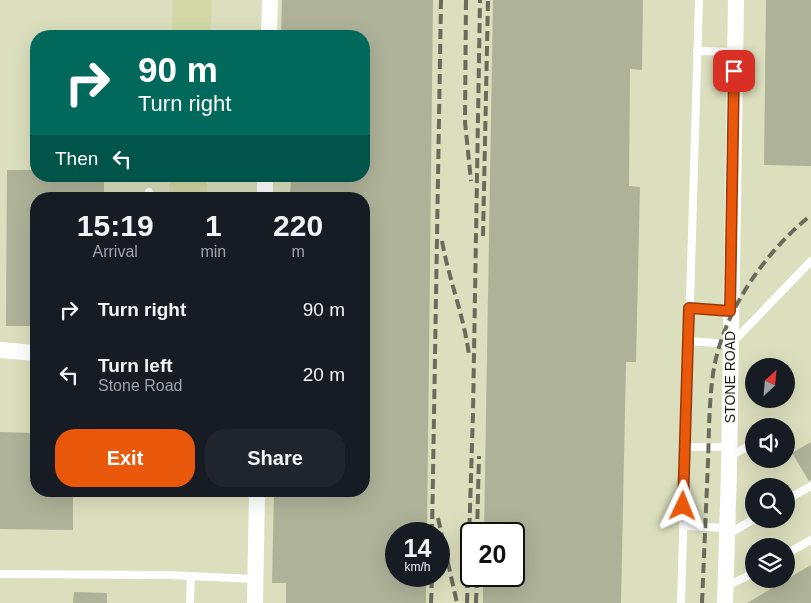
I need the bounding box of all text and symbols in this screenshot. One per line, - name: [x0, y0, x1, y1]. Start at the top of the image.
- icon: right: [55, 50, 120, 115]
- text: 90 m: [138, 50, 218, 89]
- pin: [713, 50, 755, 92]
- icon: arrive: [720, 57, 748, 85]
- text: Turn right: [138, 91, 231, 116]
- icon: left: [108, 145, 136, 173]
- text: Then: [55, 148, 98, 169]
- text: 15:19: [77, 209, 154, 242]
- text: 1: [205, 209, 222, 242]
- text: 220: [273, 209, 323, 242]
- text: Arrival: [93, 243, 138, 260]
- text: min: [200, 243, 226, 260]
- text: m: [291, 243, 305, 260]
- icon: right: [55, 296, 83, 324]
- text: Turn right: [98, 299, 186, 320]
- text: 90 m: [303, 299, 345, 320]
- street label: STONE ROAD: [722, 331, 738, 423]
- text: Turn left: [98, 355, 173, 376]
- north arrow: [745, 358, 795, 408]
- map controls: [745, 358, 795, 588]
- icon: left: [55, 361, 83, 389]
- text: 20 m: [303, 364, 345, 385]
- text: Stone Road: [98, 377, 183, 394]
- button: sound: [745, 418, 795, 468]
- button: Exit: [55, 429, 195, 487]
- button: Share: [205, 429, 345, 487]
- button: search: [745, 478, 795, 528]
- position arrow: [656, 479, 708, 531]
- speed limit sign: 20: [460, 522, 525, 587]
- text: 14: [404, 534, 431, 562]
- button: layers: [745, 538, 795, 588]
- text: km/h: [404, 560, 431, 574]

